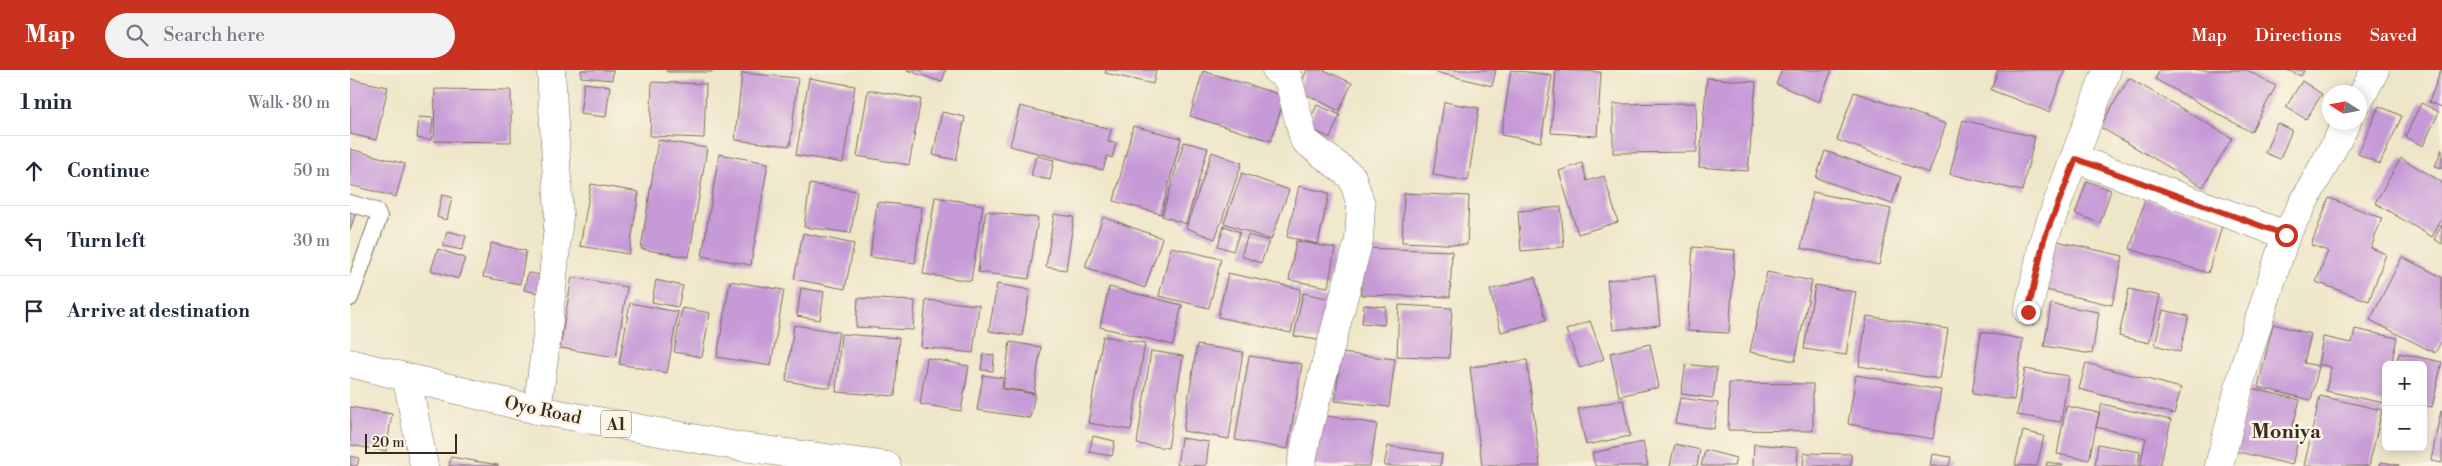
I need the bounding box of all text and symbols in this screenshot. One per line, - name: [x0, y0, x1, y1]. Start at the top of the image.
- search box: [105, 13, 455, 58]
- text: Map: [25, 20, 75, 50]
- icon: search: [123, 21, 151, 49]
- text: Search here: [163, 23, 265, 47]
- text: Map: [2191, 24, 2227, 47]
- text: Directions: [2255, 24, 2342, 47]
- text: Saved: [2370, 24, 2417, 47]
- north arrow: [2322, 85, 2367, 130]
- text: 1 min: [20, 90, 72, 116]
- text: Walk · 80 m: [248, 93, 330, 113]
- icon: ahead: [20, 157, 48, 185]
- text: Continue: [67, 159, 150, 183]
- text: 50 m: [293, 161, 330, 181]
- route start: [2275, 224, 2298, 247]
- icon: left: [20, 227, 48, 255]
- text: Turn left: [67, 229, 146, 253]
- text: 30 m: [293, 231, 330, 251]
- icon: arrive: [20, 297, 48, 325]
- text: Arrive at destination: [67, 299, 250, 323]
- route end: [2017, 301, 2040, 324]
- map controls: [2382, 361, 2427, 451]
- button: +: [2382, 361, 2427, 406]
- street label: Oyo Road: [502, 391, 584, 430]
- button: −: [2382, 406, 2427, 451]
- road number: A1: [601, 410, 631, 438]
- district label: Moniya: [2251, 420, 2321, 445]
- scale bar: [365, 431, 458, 454]
- text: 20 m: [372, 434, 404, 452]

